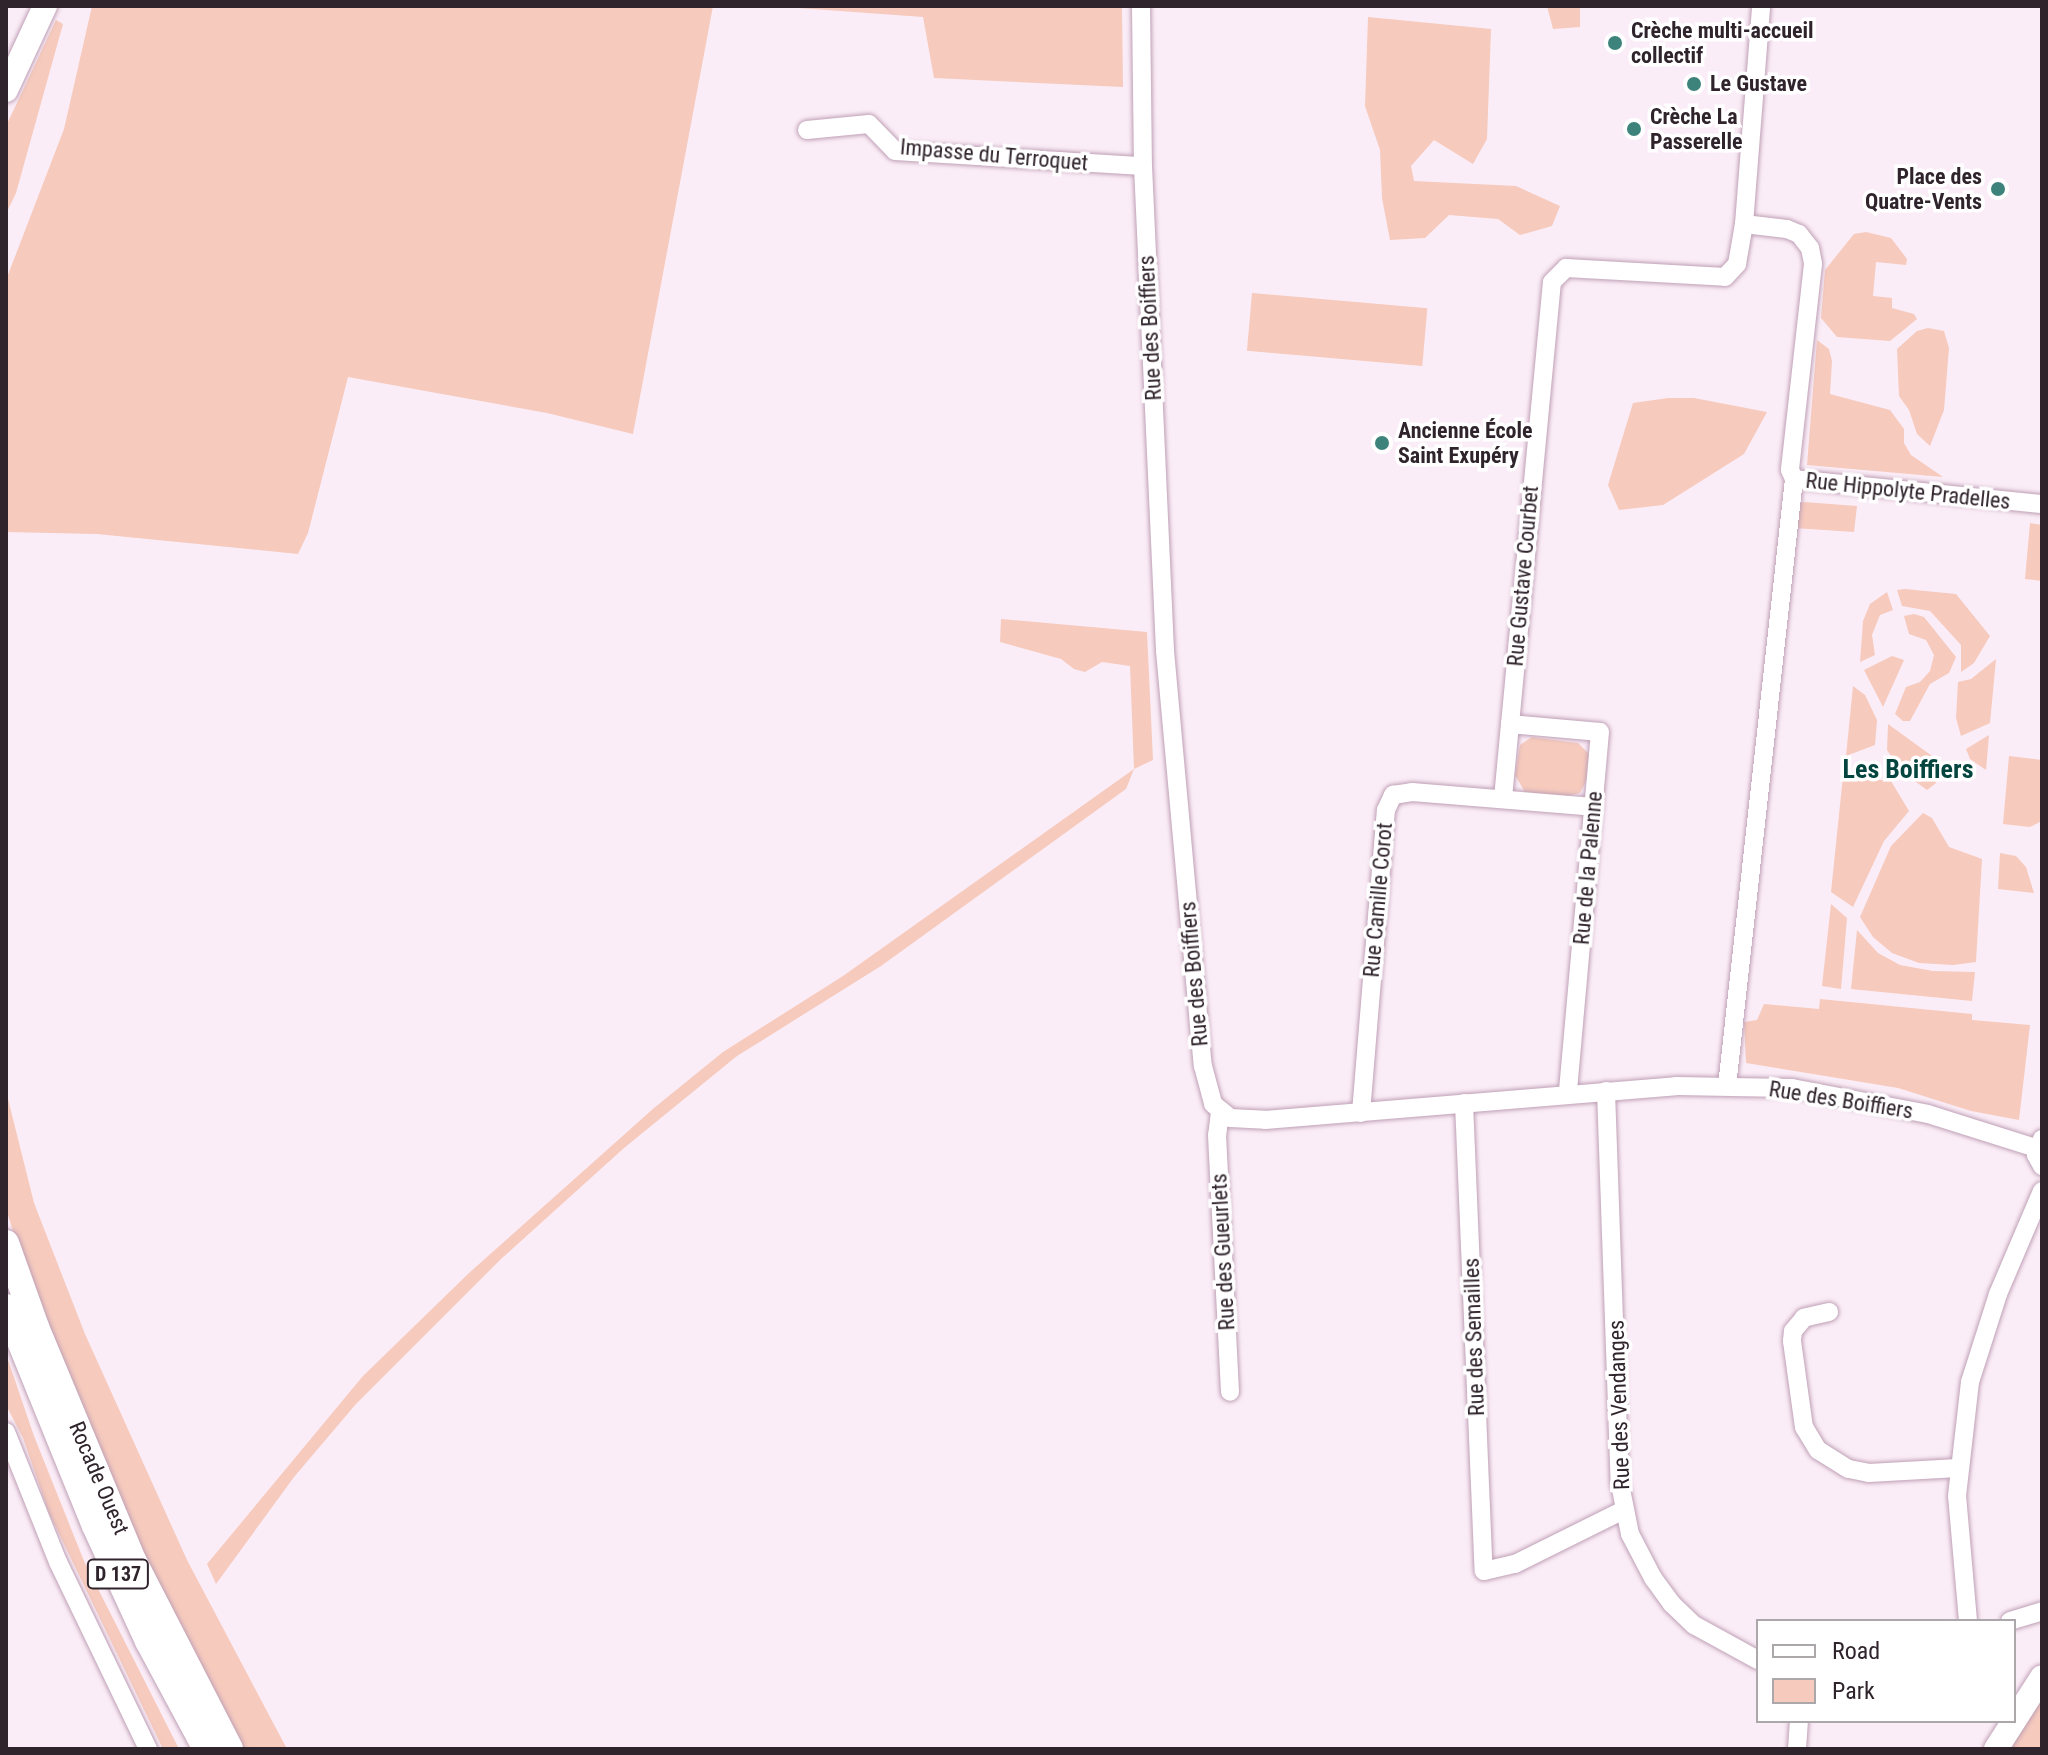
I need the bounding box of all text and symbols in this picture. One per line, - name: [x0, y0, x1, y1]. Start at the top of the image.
- place label: Crèche multi-accueil collectif: [1631, 17, 1814, 68]
- marker: Crèche multi-accueil collectif: [1606, 34, 1624, 52]
- place label: Le Gustave: [1710, 71, 1807, 97]
- marker: Le Gustave: [1685, 75, 1703, 93]
- place label: Crèche La Passerelle: [1650, 103, 1742, 154]
- marker: Crèche La Passerelle: [1625, 120, 1643, 138]
- street label: Impasse du Terroquet: [899, 134, 1089, 176]
- place label: Place des Quatre-Vents: [1865, 163, 1982, 214]
- marker: Place des Quatre-Vents: [1989, 180, 2007, 198]
- street label: Rue des Boiffiers: [1133, 255, 1167, 401]
- place label: Ancienne École Saint Exupéry: [1398, 417, 1533, 468]
- marker: Ancienne École Saint Exupéry: [1373, 434, 1391, 452]
- street label: Rue Hippolyte Pradelles: [1804, 467, 2012, 515]
- street label: Rue Gustave Courbet: [1502, 485, 1544, 667]
- district label: Les Boiffiers: [1843, 754, 1973, 786]
- street label: Rue de la Palenne: [1568, 790, 1608, 946]
- street label: Rue Camille Corot: [1358, 821, 1398, 979]
- street label: Rue des Boiffiers: [1175, 900, 1213, 1048]
- street label: Rue des Boiffiers: [1767, 1076, 1915, 1124]
- street label: Rue des Gueurlets: [1206, 1173, 1240, 1331]
- street label: Rue des Semailles: [1458, 1257, 1490, 1417]
- street label: Rue des Vendanges: [1603, 1320, 1635, 1490]
- street label: Rocade Ouest: [63, 1417, 135, 1539]
- road number: D 137: [86, 1558, 150, 1590]
- legend: [1756, 1619, 2016, 1723]
- text: Road: [1832, 1637, 1880, 1665]
- text: Park: [1832, 1677, 1875, 1705]

